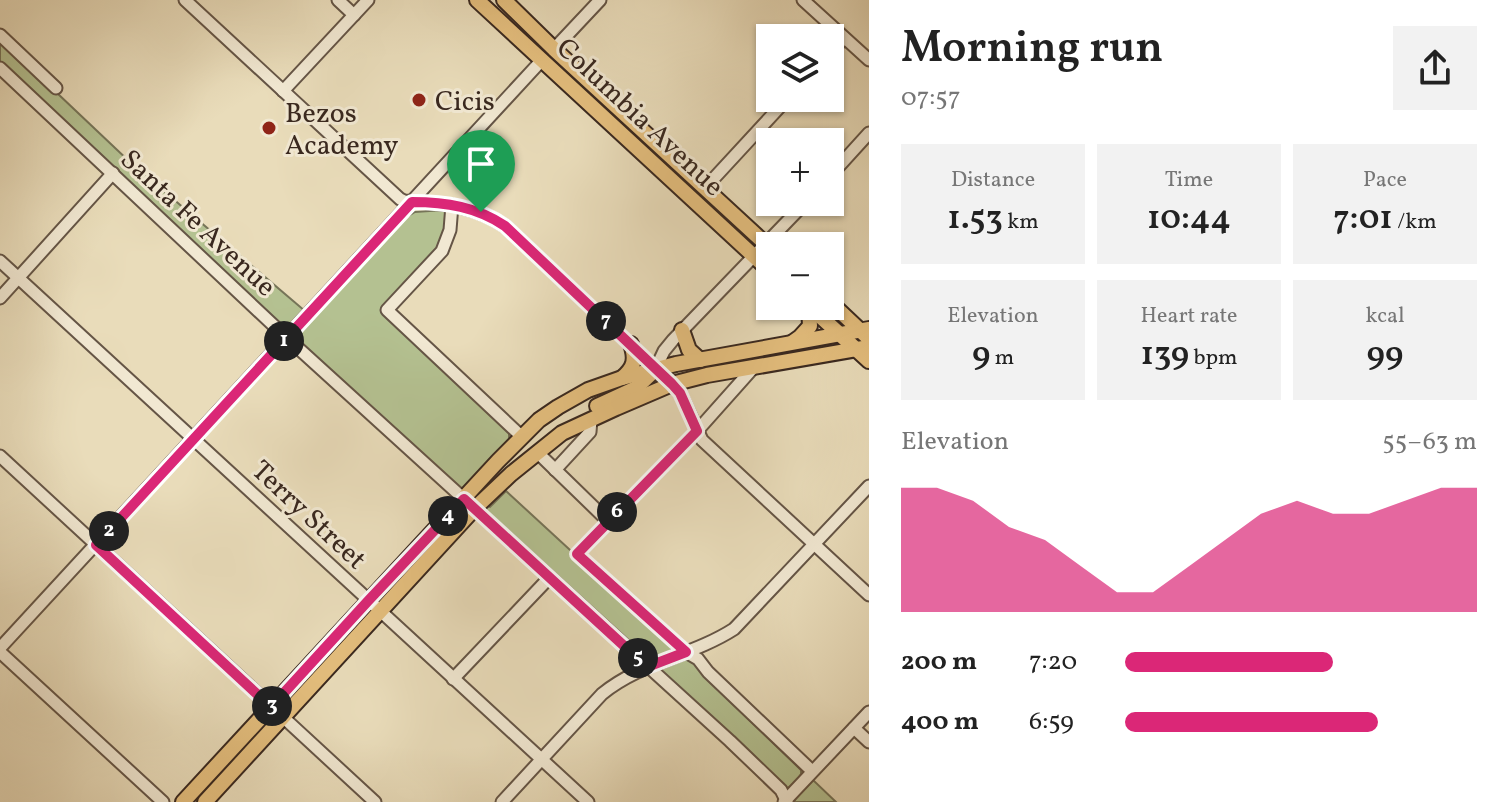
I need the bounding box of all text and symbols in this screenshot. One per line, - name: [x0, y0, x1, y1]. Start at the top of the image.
- text: Morning run: [901, 19, 1163, 80]
- map controls: [756, 24, 844, 320]
- button: layers: [756, 24, 844, 112]
- button: share: [1393, 26, 1477, 110]
- street label: Columbia Avenue: [547, 30, 732, 206]
- text: 07:57: [901, 80, 961, 116]
- place label: Cicis: [435, 83, 495, 122]
- marker: Cicis: [410, 91, 428, 109]
- place label: Bezos Academy: [285, 95, 399, 166]
- marker: Bezos Academy: [260, 119, 278, 137]
- button: +: [756, 128, 844, 216]
- pin: [447, 130, 515, 212]
- street label: Santa Fe Avenue: [111, 141, 284, 306]
- icon: arrive: [459, 142, 503, 186]
- text: Distance: [951, 165, 1035, 196]
- text: Time: [1165, 165, 1213, 196]
- text: Pace: [1363, 165, 1407, 196]
- text: 1.53: [947, 196, 1003, 243]
- text: 10:44: [1147, 196, 1231, 243]
- text: 7:01: [1333, 196, 1393, 243]
- text: km: [1003, 207, 1039, 238]
- text: /km: [1393, 207, 1437, 238]
- button: −: [756, 232, 844, 320]
- pin: 7: [586, 301, 626, 341]
- text: Elevation: [947, 301, 1039, 332]
- text: Heart rate: [1140, 301, 1238, 332]
- text: kcal: [1365, 301, 1405, 332]
- text: 7: [601, 305, 611, 336]
- pin: 1: [264, 321, 304, 361]
- text: 1: [280, 325, 288, 356]
- text: 9: [972, 332, 990, 379]
- text: 139: [1140, 332, 1189, 379]
- text: 99: [1367, 332, 1403, 379]
- text: m: [990, 343, 1014, 374]
- text: bpm: [1189, 343, 1238, 374]
- text: Elevation: [901, 424, 1009, 460]
- text: 55–63 m: [1382, 424, 1477, 460]
- street label: Terry Street: [242, 452, 374, 579]
- pin: 6: [597, 492, 637, 532]
- pin: 4: [428, 496, 468, 536]
- text: 6: [611, 496, 623, 527]
- text: 4: [441, 500, 455, 531]
- pin: 2: [89, 511, 129, 551]
- text: 2: [103, 515, 115, 546]
- pin: 5: [618, 638, 658, 678]
- text: 5: [633, 642, 643, 673]
- text: 200 m: [901, 644, 977, 680]
- text: 7:20: [1029, 644, 1077, 680]
- pin: 3: [252, 686, 292, 726]
- text: 3: [266, 690, 278, 721]
- text: 400 m: [901, 704, 979, 740]
- text: 6:59: [1029, 704, 1074, 740]

